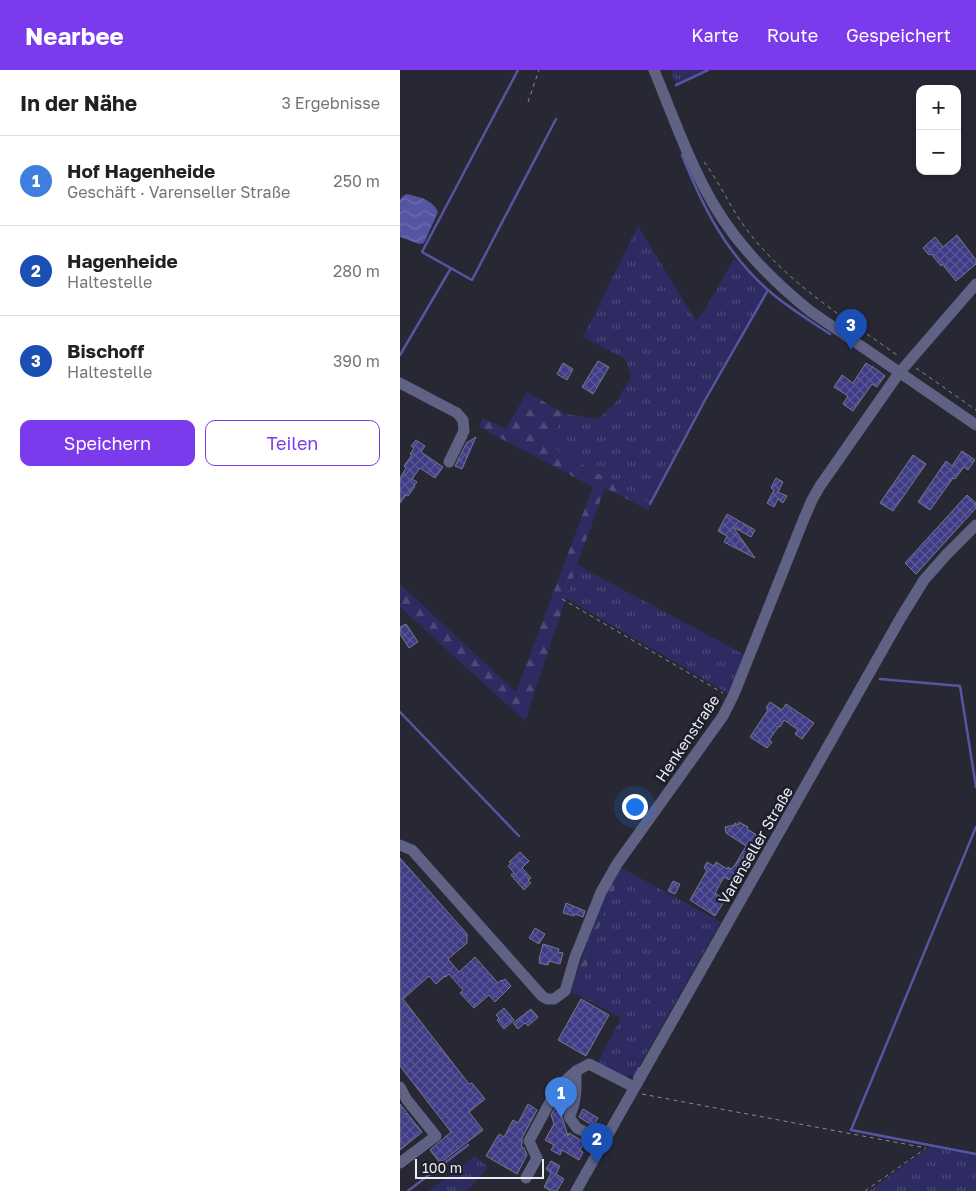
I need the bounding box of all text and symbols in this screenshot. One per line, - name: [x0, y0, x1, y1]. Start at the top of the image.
- text: Nearbee: [25, 21, 124, 50]
- text: Karte: [691, 24, 739, 46]
- text: Route: [767, 24, 818, 46]
- text: Gespeichert: [846, 24, 951, 46]
- map controls: [916, 85, 961, 175]
- button: +: [916, 85, 961, 130]
- text: In der Nähe: [20, 90, 137, 116]
- text: 3 Ergebnisse: [281, 93, 380, 113]
- button: −: [916, 130, 961, 175]
- text: Hof Hagenheide: [67, 159, 215, 182]
- text: 1: [32, 171, 40, 191]
- text: 250 m: [333, 171, 380, 191]
- text: Geschäft · Varenseller Straße: [67, 182, 290, 202]
- text: Hagenheide: [67, 249, 178, 272]
- text: 2: [31, 261, 41, 281]
- text: 280 m: [333, 261, 380, 281]
- text: Haltestelle: [67, 272, 152, 292]
- pin: 3: [835, 309, 867, 350]
- text: Bischoff: [67, 339, 144, 362]
- text: 3: [31, 351, 41, 371]
- text: 390 m: [333, 351, 380, 371]
- text: Haltestelle: [67, 362, 152, 382]
- button: Speichern: [20, 420, 195, 466]
- button: Teilen: [205, 420, 380, 466]
- street label: Henkenstraße: [651, 691, 723, 785]
- street label: Varenseller Straße: [714, 783, 796, 907]
- your location: [622, 794, 648, 820]
- pin: 1: [545, 1077, 577, 1118]
- pin: 2: [581, 1123, 613, 1164]
- scale bar: [415, 1156, 544, 1179]
- text: 100 m: [422, 1159, 462, 1176]

